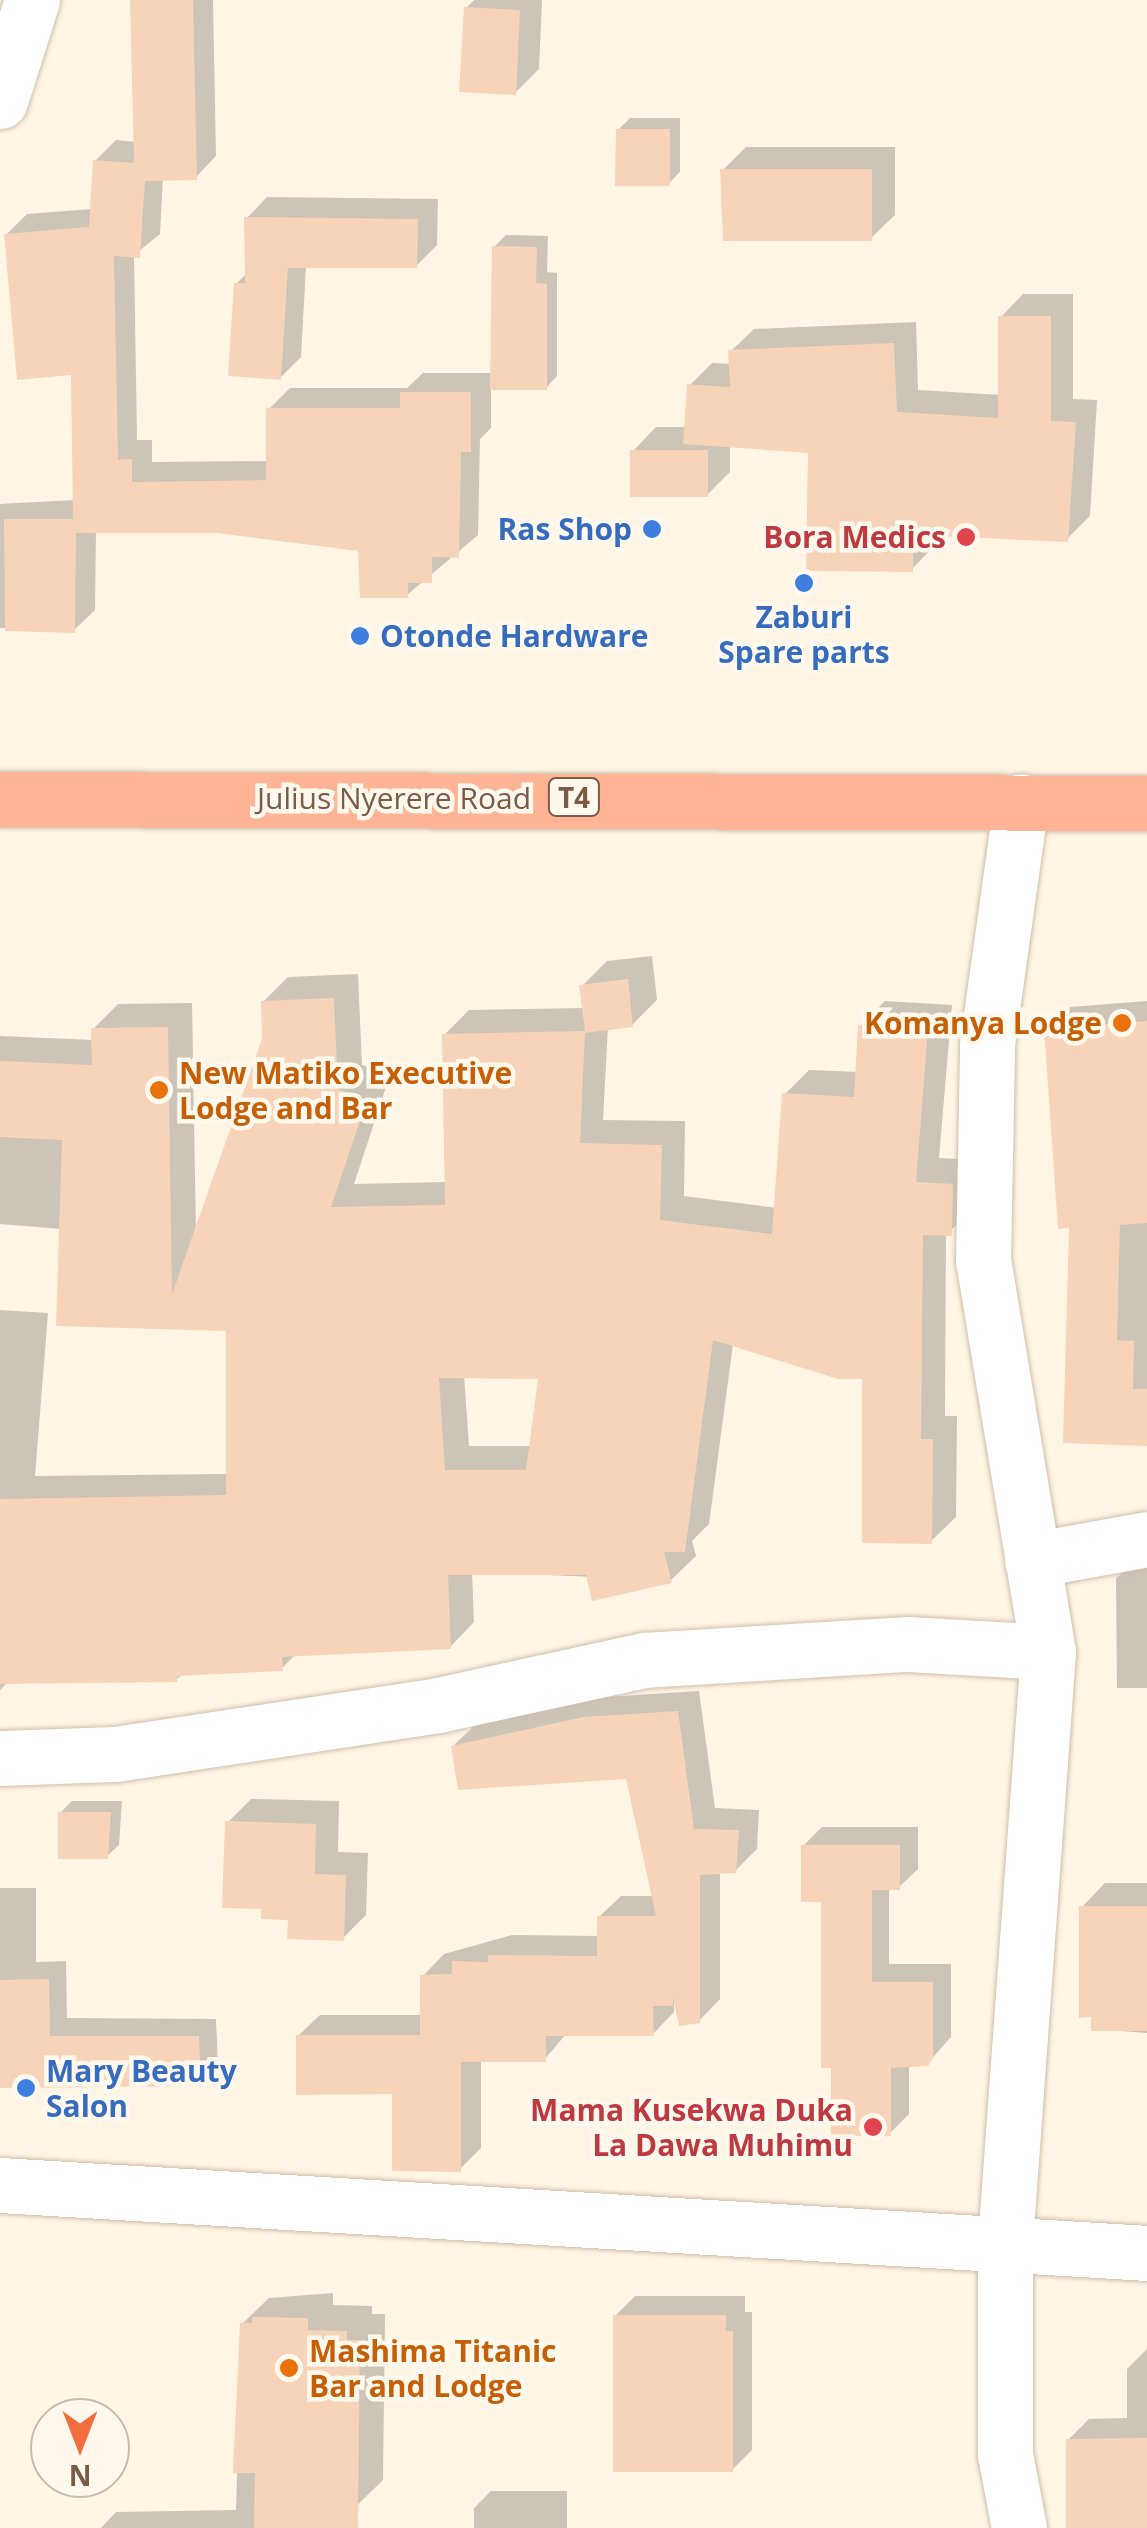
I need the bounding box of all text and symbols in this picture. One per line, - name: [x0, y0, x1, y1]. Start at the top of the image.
- place label: Ras Shop: [498, 511, 632, 547]
- marker: Ras Shop: [641, 518, 663, 540]
- place label: Bora Medics: [763, 519, 946, 555]
- marker: Bora Medics: [955, 526, 977, 548]
- marker: Zaburi Spare parts: [793, 572, 815, 594]
- place label: Zaburi Spare parts: [718, 599, 890, 670]
- place label: Otonde Hardware: [380, 618, 649, 654]
- marker: Otonde Hardware: [349, 625, 371, 647]
- road number: T4: [546, 774, 602, 820]
- street label: Julius Nyerere Road: [257, 780, 531, 816]
- place label: Komanya Lodge: [864, 1005, 1102, 1041]
- marker: Komanya Lodge: [1111, 1012, 1133, 1034]
- place label: New Matiko Executive Lodge and Bar: [179, 1055, 512, 1126]
- marker: New Matiko Executive Lodge and Bar: [148, 1079, 170, 1101]
- place label: Mary Beauty Salon: [46, 2053, 237, 2124]
- marker: Mary Beauty Salon: [15, 2077, 37, 2099]
- place label: Mama Kusekwa Duka La Dawa Muhimu: [530, 2092, 853, 2162]
- marker: Mama Kusekwa Duka La Dawa Muhimu: [862, 2116, 884, 2138]
- place label: Mashima Titanic Bar and Lodge: [309, 2333, 557, 2404]
- marker: Mashima Titanic Bar and Lodge: [278, 2357, 300, 2379]
- north arrow: [30, 2398, 130, 2498]
- text: N: [69, 2457, 91, 2495]

